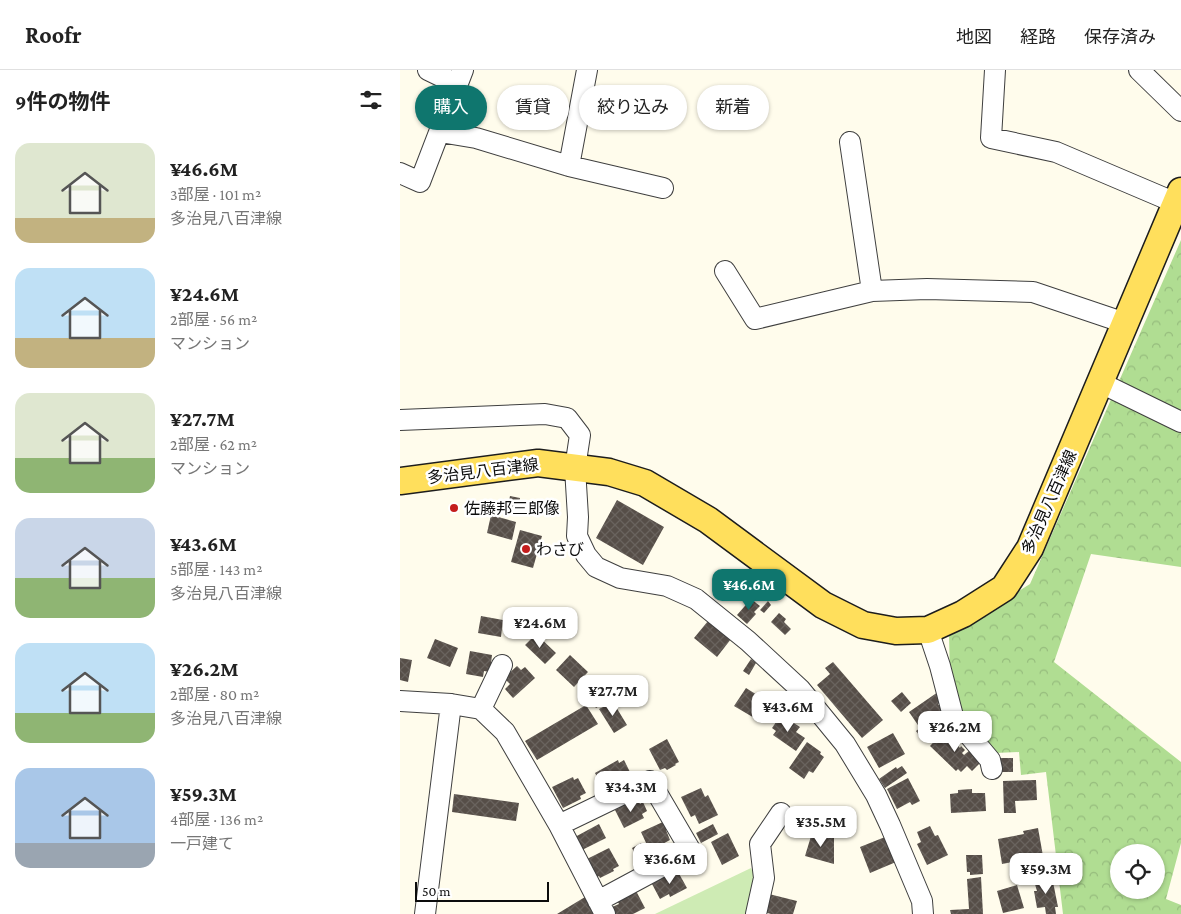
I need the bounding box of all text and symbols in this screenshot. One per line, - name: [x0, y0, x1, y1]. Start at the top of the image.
- text: Roofr: [25, 21, 82, 48]
- text: 地図: [956, 27, 992, 47]
- text: 経路: [1020, 27, 1056, 47]
- text: 保存済み: [1084, 27, 1156, 47]
- chip: 購入: [415, 85, 487, 130]
- chip: 賃貸: [497, 85, 569, 130]
- chip: 絞り込み: [579, 85, 687, 130]
- chip: 新着: [697, 85, 769, 130]
- icon: filters: [357, 86, 385, 114]
- text: 9件の物件: [15, 90, 110, 114]
- text: ¥46.6M: [170, 157, 238, 181]
- icon: home: [55, 163, 115, 223]
- text: 3部屋 · 101 m²: [170, 186, 261, 203]
- text: 多治見八百津線: [170, 210, 282, 227]
- text: ¥24.6M: [170, 282, 239, 306]
- icon: home: [55, 288, 115, 348]
- text: 2部屋 · 56 m²: [170, 311, 257, 328]
- text: マンション: [170, 335, 250, 352]
- text: ¥27.7M: [170, 407, 235, 431]
- icon: home: [55, 413, 115, 473]
- text: 2部屋 · 62 m²: [170, 436, 257, 453]
- street label: 多治見八百津線: [1018, 447, 1080, 557]
- street label: 多治見八百津線: [426, 456, 540, 486]
- text: マンション: [170, 460, 250, 477]
- place label: 佐藤邦三郎像: [464, 500, 560, 517]
- marker: 佐藤邦三郎像: [448, 502, 460, 514]
- text: ¥43.6M: [170, 532, 237, 556]
- icon: home: [55, 538, 115, 598]
- place label: わさび: [536, 541, 584, 558]
- marker: わさび: [520, 543, 532, 555]
- text: 5部屋 · 143 m²: [170, 561, 262, 578]
- pin: ¥46.6M: [708, 568, 790, 611]
- text: ¥46.6M: [723, 576, 775, 593]
- text: 多治見八百津線: [170, 585, 282, 602]
- pin: ¥24.6M: [499, 606, 581, 649]
- text: ¥24.6M: [514, 614, 566, 631]
- text: ¥26.2M: [170, 657, 239, 681]
- icon: home: [55, 663, 115, 723]
- pin: ¥27.7M: [572, 674, 654, 717]
- text: ¥27.7M: [588, 682, 638, 699]
- text: 2部屋 · 80 m²: [170, 686, 259, 703]
- pin: ¥43.6M: [747, 690, 829, 733]
- text: ¥43.6M: [763, 698, 813, 715]
- text: 多治見八百津線: [170, 710, 282, 727]
- pin: ¥26.2M: [914, 710, 996, 753]
- text: ¥26.2M: [929, 718, 981, 735]
- pin: ¥34.3M: [590, 770, 672, 813]
- text: ¥34.3M: [605, 778, 657, 795]
- text: ¥59.3M: [170, 782, 237, 806]
- icon: home: [55, 788, 115, 848]
- pin: ¥35.5M: [780, 806, 862, 848]
- text: 4部屋 · 136 m²: [170, 811, 263, 828]
- text: ¥35.5M: [796, 813, 846, 830]
- text: 一戸建て: [170, 835, 234, 852]
- pin: ¥36.6M: [629, 842, 711, 885]
- map controls: [1110, 844, 1165, 899]
- button: locate: [1110, 844, 1165, 899]
- text: ¥36.6M: [644, 850, 696, 867]
- pin: ¥59.3M: [1005, 852, 1087, 895]
- text: ¥59.3M: [1021, 860, 1071, 877]
- scale bar: [415, 879, 549, 902]
- text: 50 m: [422, 883, 450, 899]

